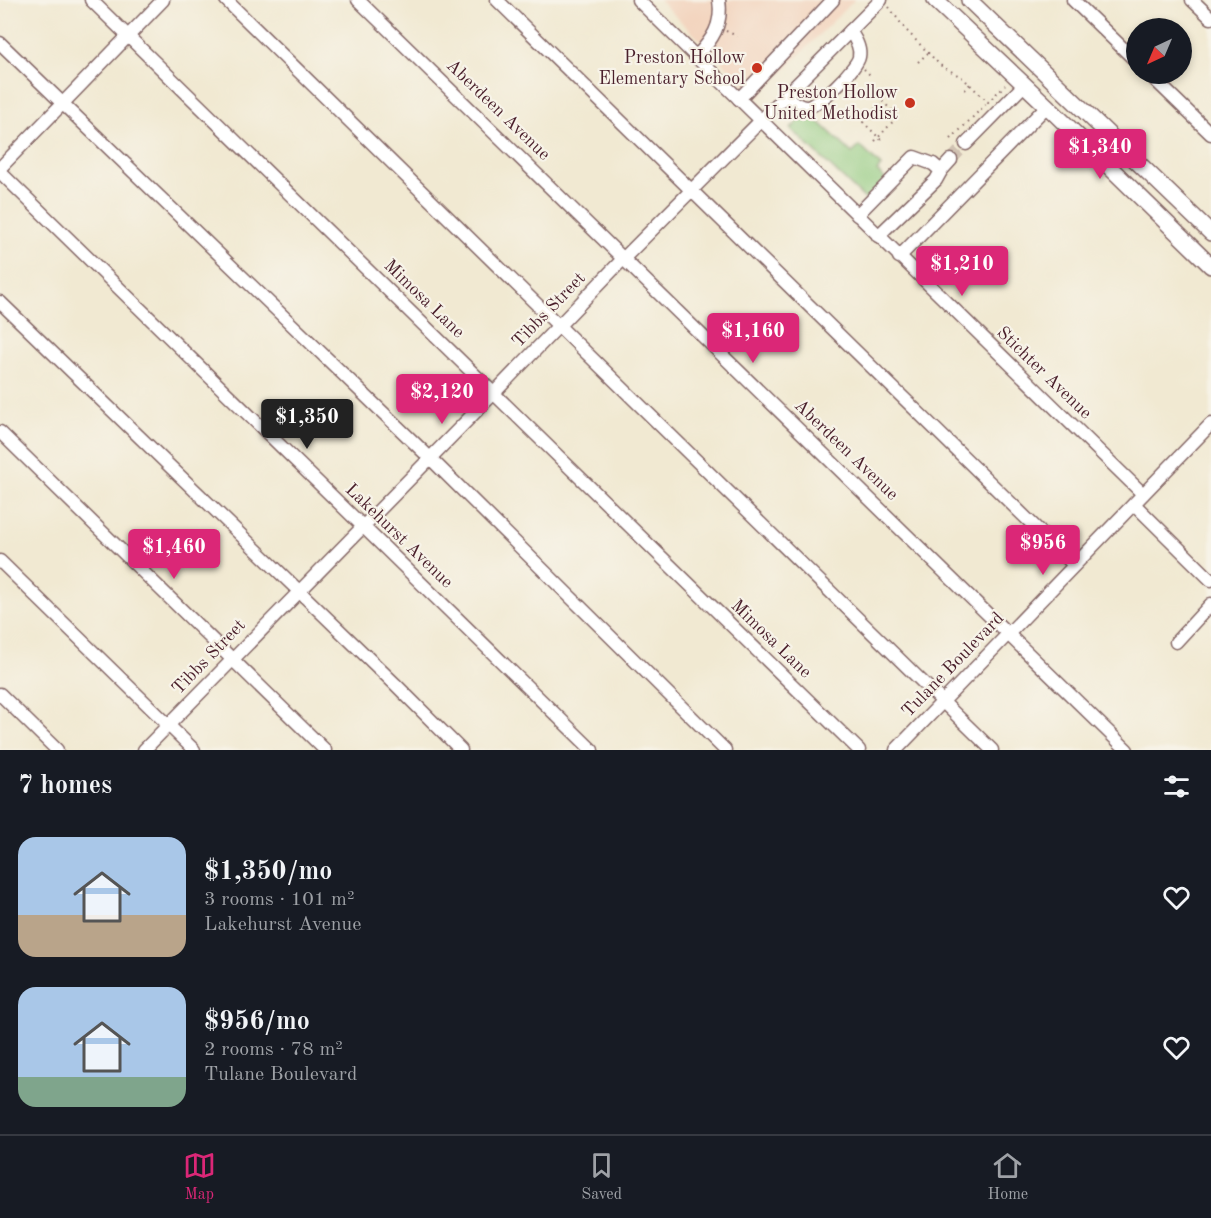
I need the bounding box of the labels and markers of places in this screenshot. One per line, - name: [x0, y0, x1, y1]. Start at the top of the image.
- place label: Preston Hollow Elementary School: [598, 49, 745, 88]
- marker: Preston Hollow Elementary School: [750, 61, 764, 75]
- place label: Preston Hollow United Methodist: [764, 84, 898, 123]
- marker: Preston Hollow United Methodist: [903, 96, 917, 110]
- pin: $1,340: [1051, 129, 1149, 180]
- pin: $1,210: [913, 246, 1011, 297]
- pin: $1,160: [704, 313, 802, 364]
- pin: $2,120: [393, 374, 491, 425]
- pin: $1,350: [258, 399, 356, 450]
- pin: $956: [1007, 525, 1079, 576]
- pin: $1,460: [125, 529, 223, 580]

